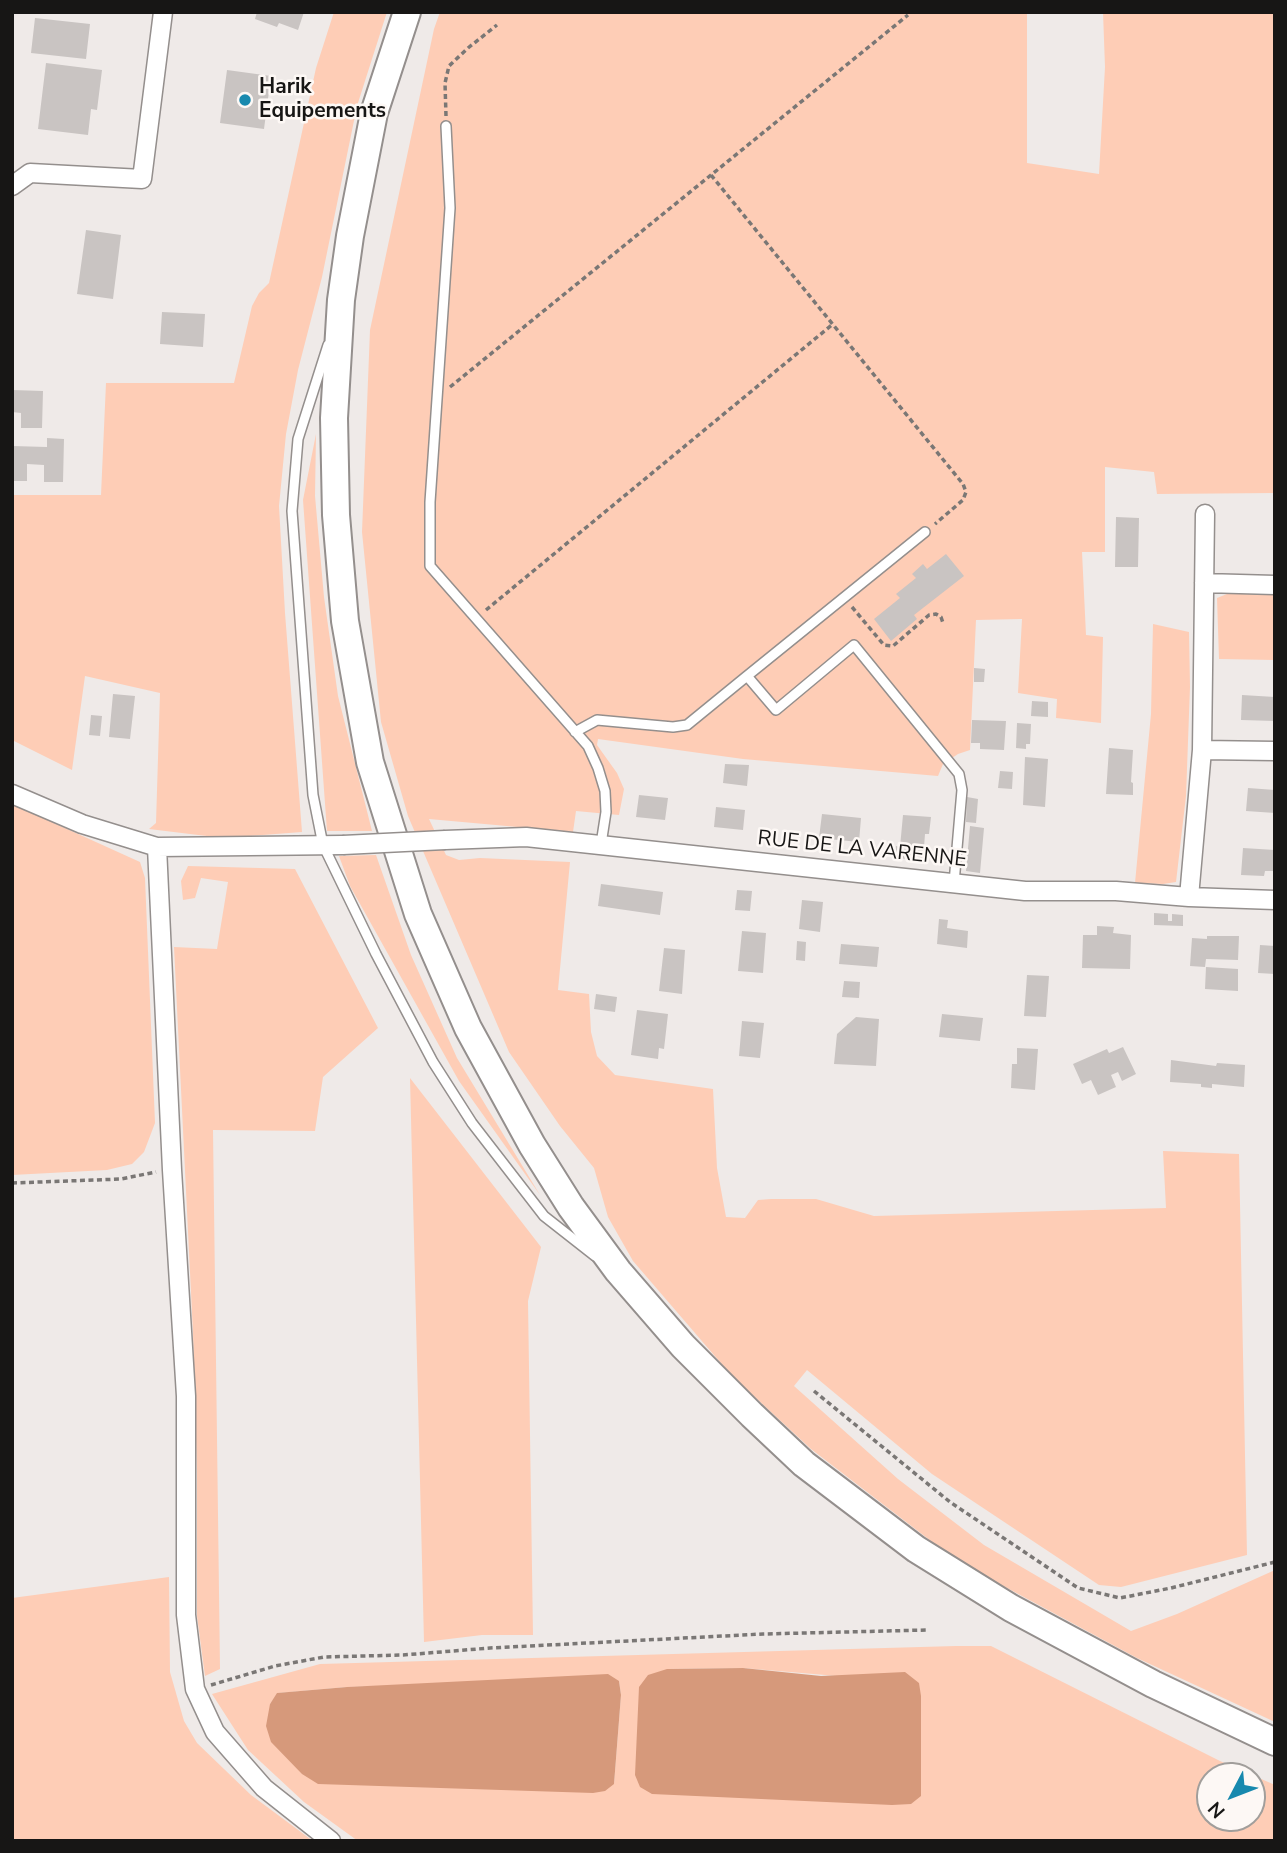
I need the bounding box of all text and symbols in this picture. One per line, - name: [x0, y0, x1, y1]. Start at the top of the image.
- place label: Harik Equipements: [259, 75, 386, 125]
- marker: Harik Equipements: [237, 92, 253, 108]
- street label: RUE DE LA VARENNE: [756, 826, 968, 874]
- north arrow: [1196, 1762, 1266, 1832]
- text: N: [1202, 1796, 1231, 1824]

